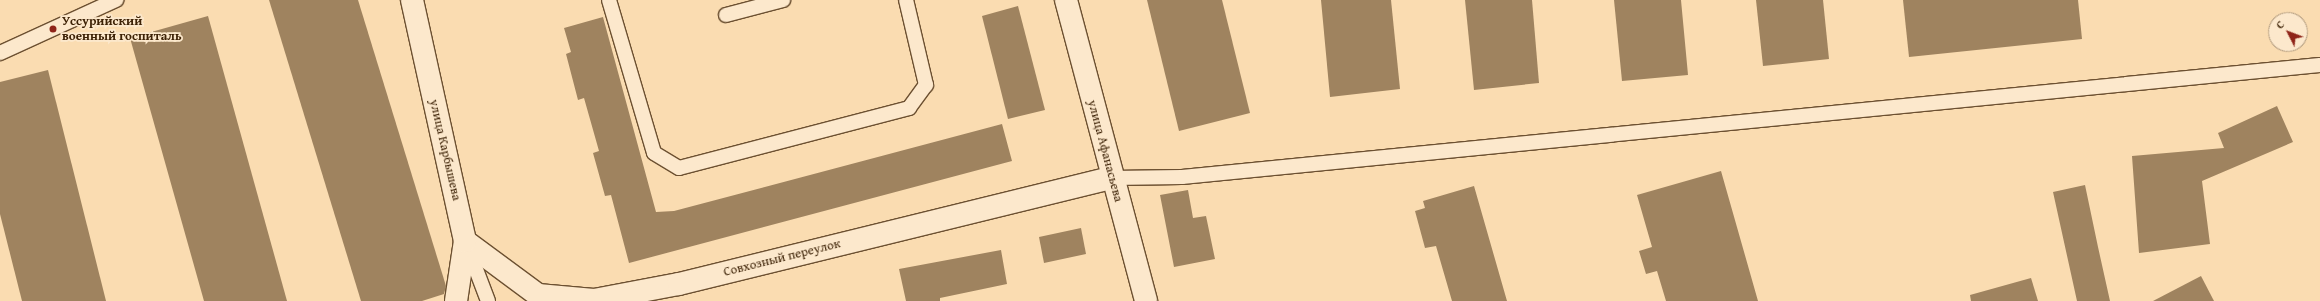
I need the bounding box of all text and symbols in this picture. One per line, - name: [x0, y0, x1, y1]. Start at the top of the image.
- north arrow: [2268, 12, 2308, 52]
- place label: Уссурийский военный госпиталь: [62, 14, 182, 45]
- text: С: [2272, 17, 2288, 32]
- marker: Уссурийский военный госпиталь: [47, 23, 59, 35]
- street label: улица Карбышева: [426, 98, 464, 202]
- street label: улица Афанасьева: [1084, 98, 1126, 204]
- street label: Совхозный переулок: [722, 236, 842, 280]

